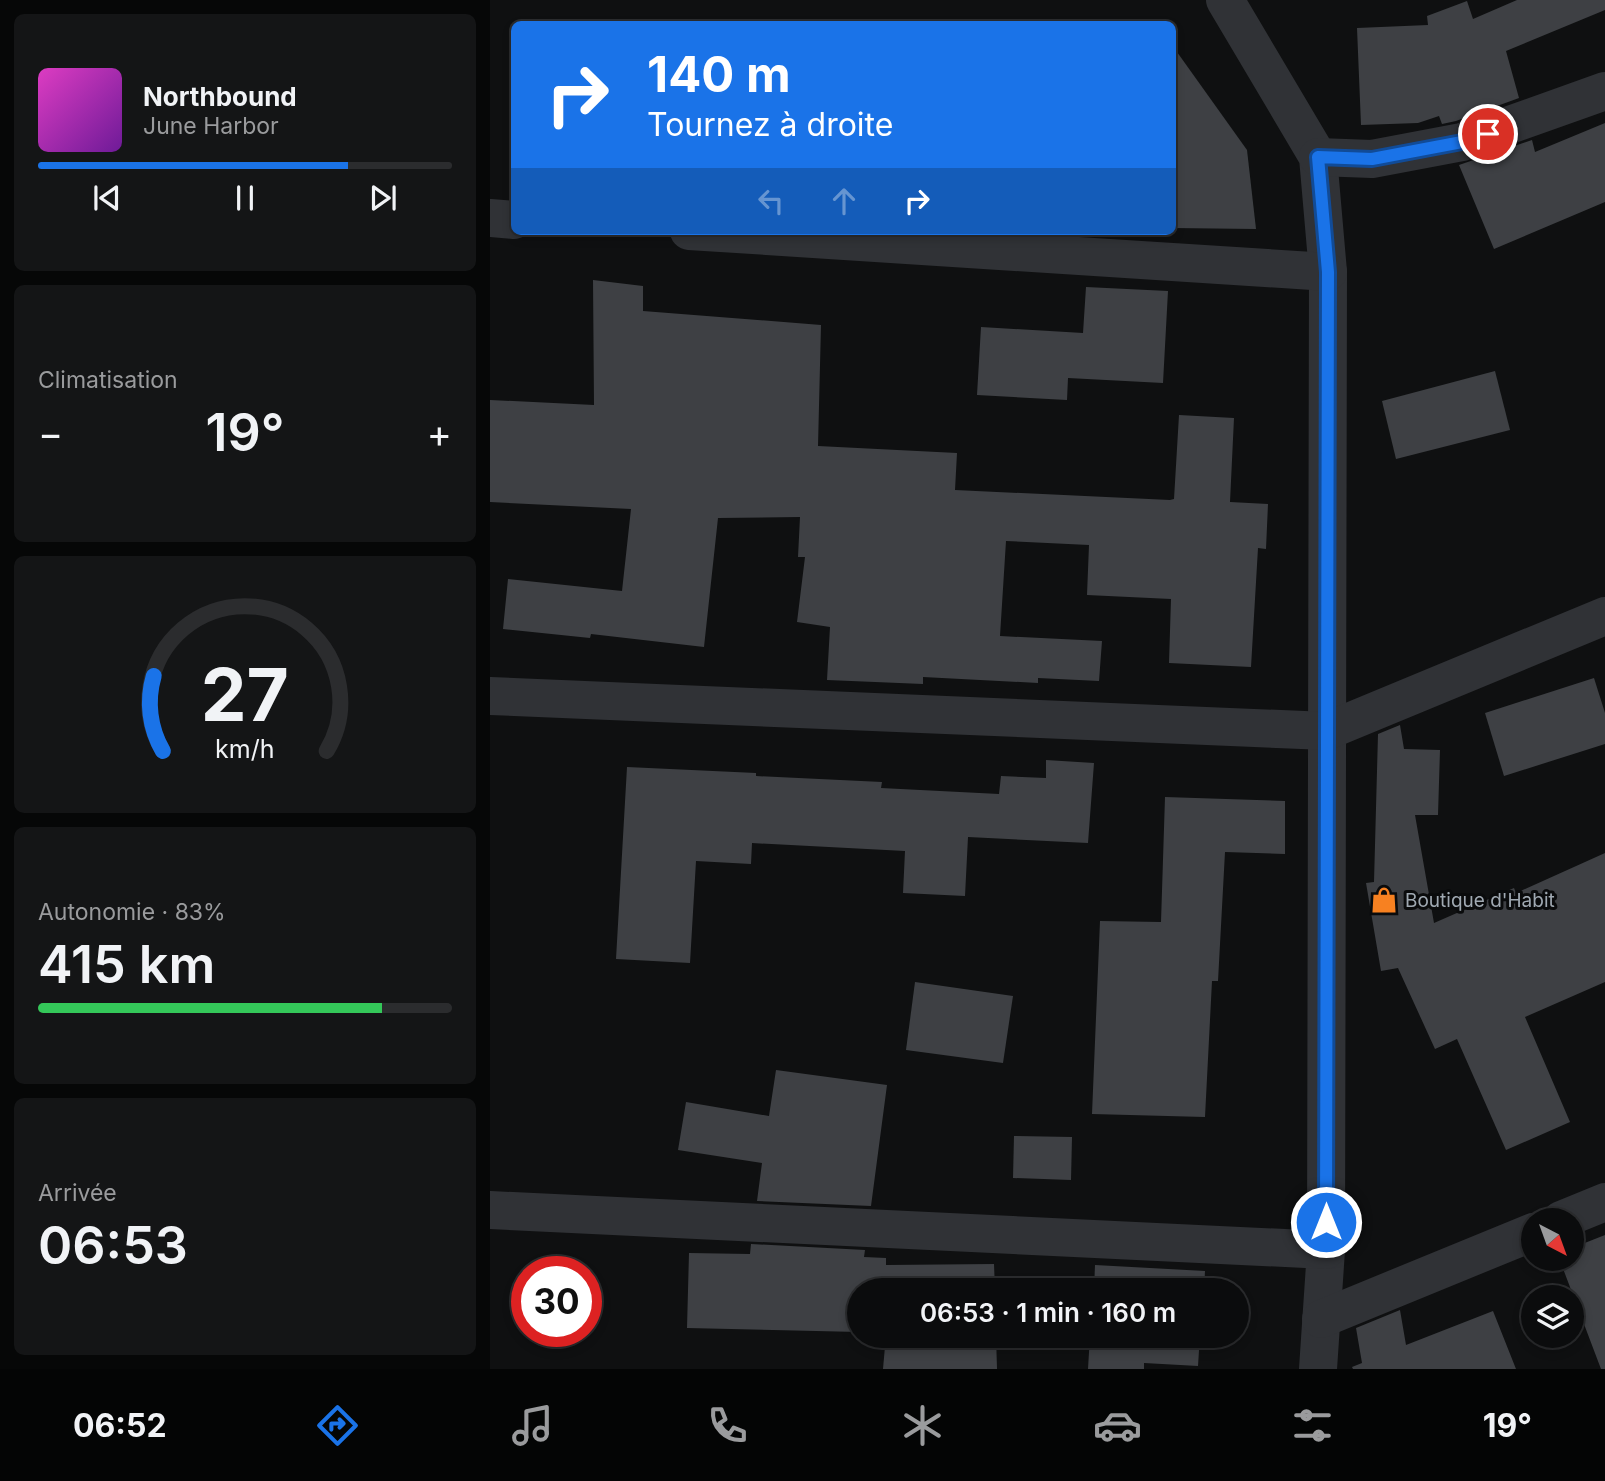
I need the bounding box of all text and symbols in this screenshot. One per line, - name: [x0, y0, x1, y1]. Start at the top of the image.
- text: 140 m: [647, 45, 791, 104]
- icon: right: [532, 49, 623, 140]
- text: Northbound: [143, 81, 297, 112]
- pin: [1458, 104, 1518, 164]
- text: Tournez à droite: [647, 105, 893, 144]
- text: June Harbor: [143, 112, 279, 140]
- icon: arrive: [1469, 115, 1507, 153]
- icon: previous: [88, 179, 126, 217]
- icon: pause: [226, 179, 264, 217]
- icon: next: [364, 179, 402, 217]
- icon: left: [752, 182, 790, 220]
- icon: ahead: [825, 182, 863, 220]
- icon: right: [898, 182, 936, 220]
- text: Climatisation: [38, 366, 178, 394]
- text: 19°: [205, 401, 285, 464]
- text: −: [38, 410, 63, 456]
- text: +: [427, 410, 452, 456]
- text: 27: [201, 650, 289, 739]
- text: km/h: [215, 733, 275, 763]
- shop icon: Boutique d'Habit: [1369, 885, 1399, 915]
- place label: Boutique d'Habit: [1405, 889, 1555, 912]
- text: Autonomie · 83%: [38, 898, 226, 926]
- text: 415 km: [38, 933, 215, 996]
- text: Arrivée: [38, 1179, 117, 1207]
- position arrow: [1289, 1185, 1363, 1259]
- north arrow: [1521, 1208, 1584, 1270]
- map controls: [1521, 1208, 1584, 1348]
- text: 06:53: [38, 1214, 188, 1277]
- speed limit sign: 30: [511, 1256, 602, 1347]
- button: layers: [1521, 1285, 1584, 1348]
- text: 06:53 · 1 min · 160 m: [920, 1297, 1176, 1328]
- icon: directions: [313, 1401, 362, 1450]
- icon: music: [508, 1401, 557, 1450]
- icon: phone: [703, 1401, 752, 1450]
- icon: climate: [898, 1401, 947, 1450]
- icon: car: [1093, 1401, 1142, 1450]
- icon: filters: [1288, 1401, 1337, 1450]
- text: 06:52: [73, 1406, 167, 1445]
- text: 19°: [1483, 1406, 1532, 1445]

